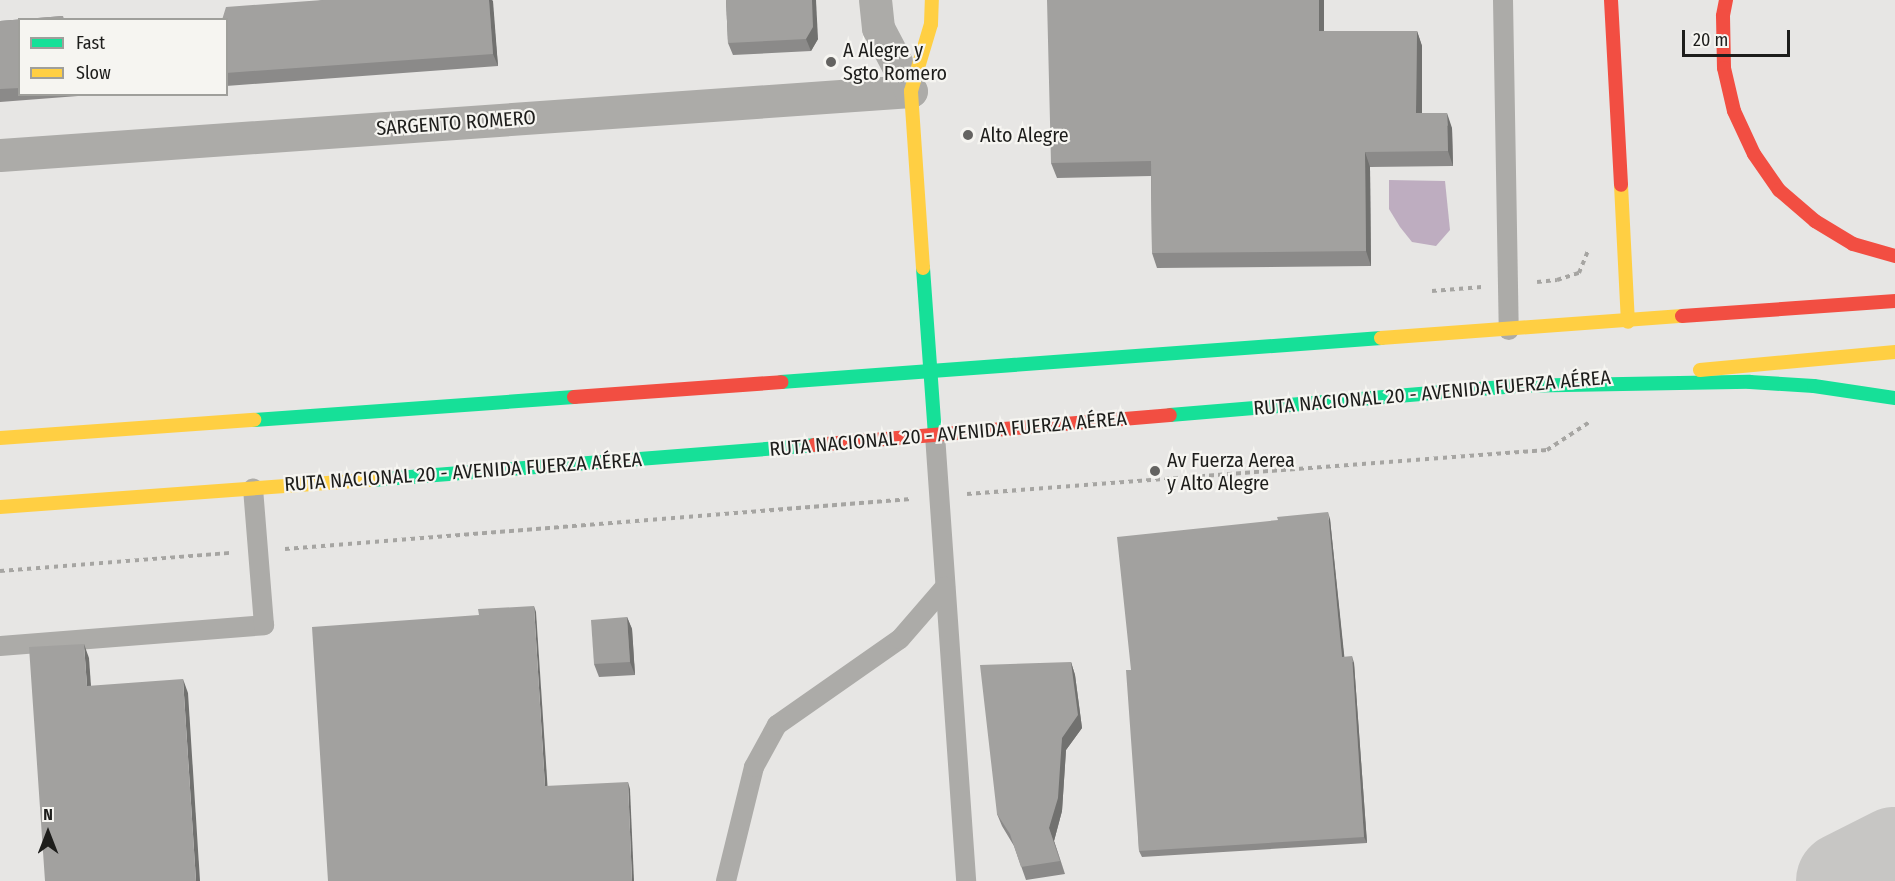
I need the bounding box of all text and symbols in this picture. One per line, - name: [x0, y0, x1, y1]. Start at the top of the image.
- legend: [18, 18, 228, 96]
- scale bar: [1685, 18, 1793, 56]
- text: 20 m: [1693, 29, 1728, 51]
- text: Fast: [76, 32, 105, 54]
- place label: A Alegre y Sgto Romero: [843, 39, 947, 86]
- marker: A Alegre y Sgto Romero: [824, 55, 838, 69]
- text: Slow: [76, 62, 111, 84]
- street label: SARGENTO ROMERO: [375, 105, 537, 141]
- place label: Alto Alegre: [980, 123, 1069, 147]
- marker: Alto Alegre: [961, 128, 975, 142]
- street label: RUTA NACIONAL 20 - AVENIDA FUERZA AÉREA: [1252, 365, 1612, 421]
- street label: RUTA NACIONAL 20 - AVENIDA FUERZA AÉREA: [768, 406, 1128, 462]
- street label: RUTA NACIONAL 20 - AVENIDA FUERZA AÉREA: [283, 448, 643, 496]
- place label: Av Fuerza Aerea y Alto Alegre: [1167, 448, 1295, 495]
- marker: Av Fuerza Aerea y Alto Alegre: [1148, 464, 1162, 478]
- north arrow: [18, 803, 78, 863]
- text: N: [43, 805, 53, 824]

